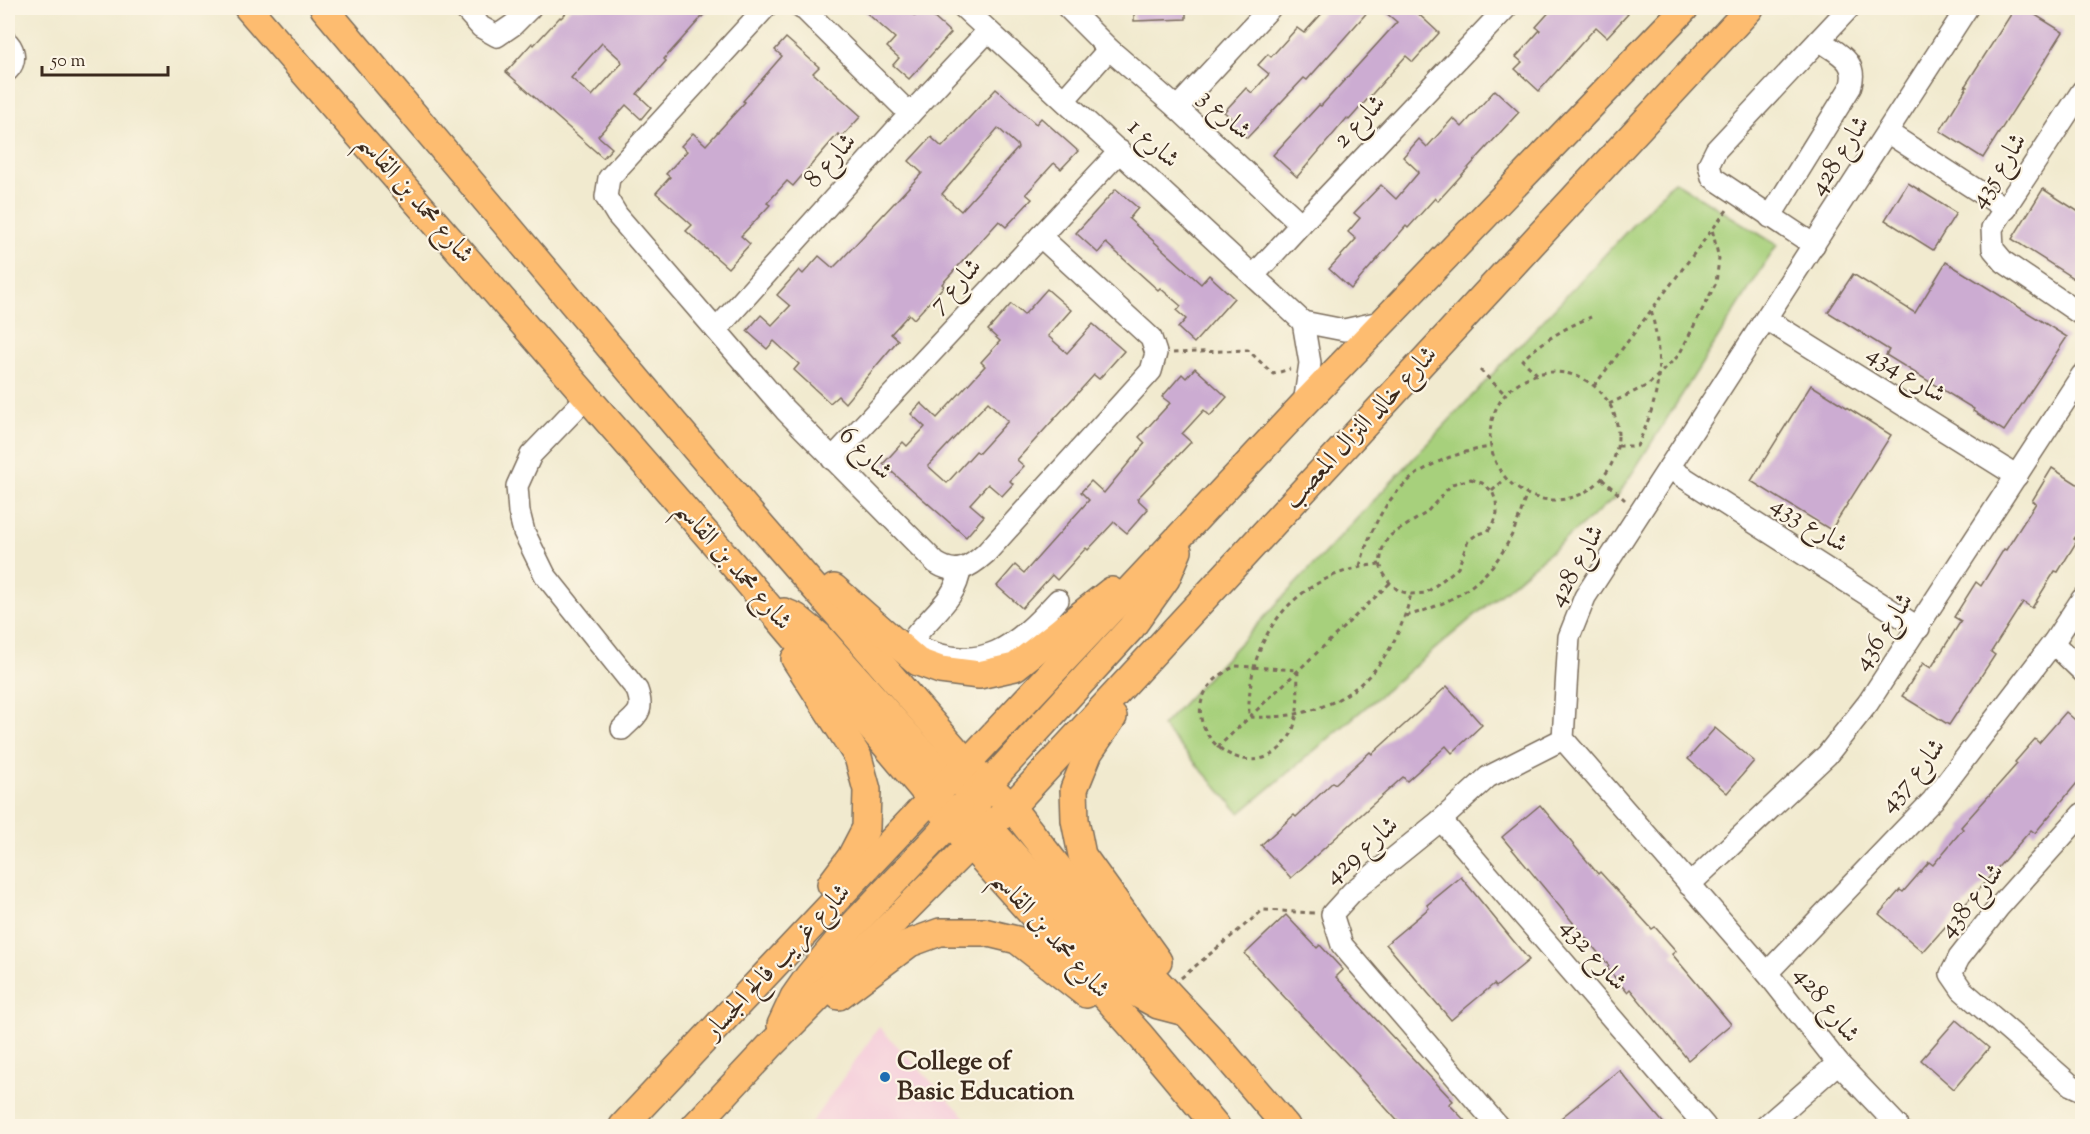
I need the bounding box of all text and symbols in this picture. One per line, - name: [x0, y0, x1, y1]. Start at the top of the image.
- scale bar: [42, 39, 168, 77]
- text: 50 m: [50, 49, 86, 75]
- street label: شارع 3: [1188, 81, 1259, 150]
- street label: شارع 2: [1325, 87, 1396, 158]
- street label: شارع 428: [1800, 109, 1881, 204]
- street label: شارع 1: [1118, 110, 1187, 179]
- street label: شارع 8: [796, 125, 867, 198]
- street label: شارع محمد بن القاسم: [344, 126, 482, 276]
- street label: شارع 435: [1961, 126, 2038, 217]
- street label: شارع 7: [921, 250, 992, 323]
- street label: شارع 434: [1859, 336, 1953, 415]
- street label: شارع خالد النزال المعصب: [1275, 338, 1447, 519]
- street label: شارع 6: [829, 418, 901, 490]
- street label: شارع 433: [1763, 487, 1855, 564]
- street label: شارع محمد بن القاسم: [662, 493, 800, 643]
- street label: شارع 428: [1539, 518, 1616, 614]
- street label: شارع 436: [1844, 586, 1924, 679]
- street label: شارع 437: [1871, 731, 1956, 822]
- street label: شارع 429: [1316, 808, 1408, 895]
- street label: شارع 438: [1930, 855, 2015, 947]
- street label: شارع محمد بن القاسم: [978, 862, 1118, 1011]
- street label: شارع غريب فالح الجسار: [694, 876, 861, 1051]
- street label: شارع 432: [1550, 910, 1635, 1000]
- street label: شارع 428: [1783, 959, 1868, 1052]
- place label: College of Basic Education: [897, 1044, 1075, 1111]
- marker: College of Basic Education: [878, 1070, 892, 1084]

